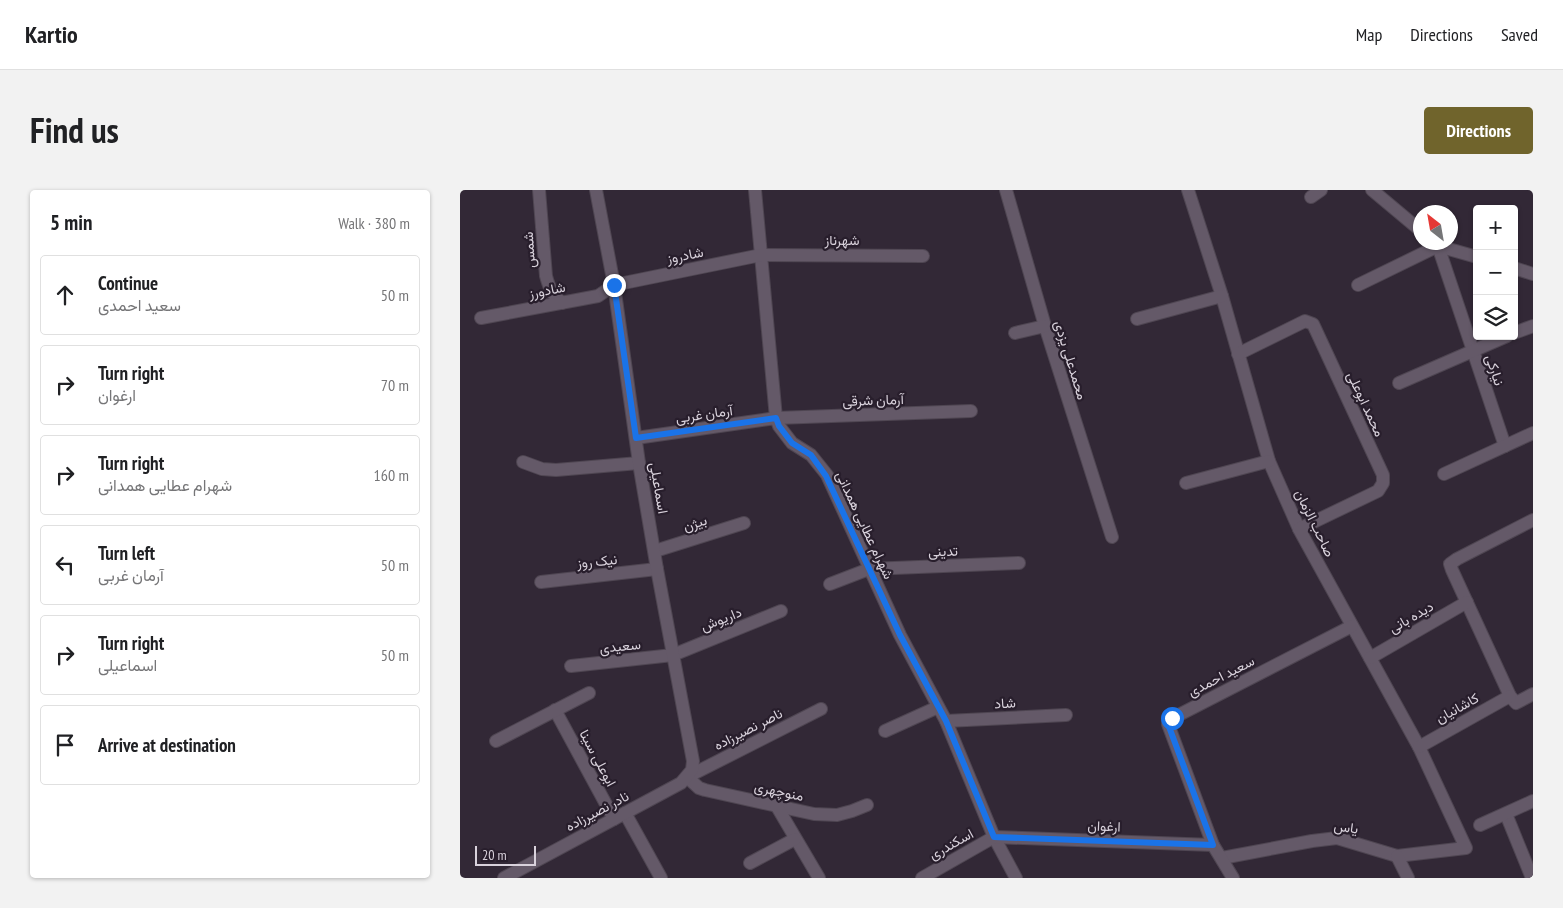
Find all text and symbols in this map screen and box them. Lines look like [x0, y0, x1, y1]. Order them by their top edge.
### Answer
text: Kartio [25, 19, 78, 50]
text: Map [1356, 23, 1382, 46]
text: Directions [1410, 23, 1473, 46]
text: Saved [1501, 23, 1538, 46]
text: Find us [30, 107, 119, 153]
button: Directions [1424, 107, 1533, 154]
north arrow [1413, 205, 1458, 250]
map controls [1473, 205, 1518, 340]
button: + [1473, 205, 1518, 250]
text: 5 min [50, 209, 92, 236]
text: Walk · 380 m [338, 213, 410, 233]
street label: شمس [519, 231, 539, 269]
street label: شهرناز [824, 231, 859, 249]
street label: شادروز [664, 243, 705, 268]
button: − [1473, 250, 1518, 295]
text: Continue [98, 271, 158, 295]
route end [603, 274, 626, 297]
street label: شادورز [526, 278, 567, 303]
icon: ahead [51, 281, 79, 309]
text: 50 m [381, 285, 409, 305]
text: سعید احمدی [98, 295, 181, 315]
button: layers [1473, 295, 1518, 340]
street label: محمدعلی یزدی [1050, 318, 1092, 402]
street label: نیارکی [1482, 352, 1508, 388]
text: Turn right [98, 361, 164, 385]
street label: محمد ابوعلی [1343, 369, 1389, 439]
icon: right [51, 371, 79, 399]
text: 70 m [381, 375, 409, 395]
text: ارغوان [98, 385, 136, 405]
street label: آرمان شرقی [842, 390, 906, 410]
street label: آرمان غربی [674, 401, 735, 427]
text: Turn right [98, 451, 164, 475]
icon: right [51, 461, 79, 489]
street label: اسماعیلی [646, 461, 672, 515]
text: 160 m [374, 465, 409, 485]
street label: شهرام عطایی همدانی [832, 468, 898, 582]
text: شهرام عطایی همدانی [98, 475, 232, 495]
street label: صاحب الزمان [1291, 486, 1339, 560]
street label: بیژن [681, 511, 709, 535]
text: Turn left [98, 541, 155, 565]
street label: تدینی [928, 541, 958, 561]
street label: نیک روز [575, 550, 618, 572]
icon: left [51, 551, 79, 579]
text: 50 m [381, 555, 409, 575]
text: آرمان غربی [98, 565, 164, 585]
street label: دیده بانی [1385, 597, 1437, 637]
street label: داریوش [698, 603, 744, 635]
text: Turn right [98, 631, 164, 655]
street label: سعیدی [598, 635, 642, 657]
icon: right [51, 641, 79, 669]
text: 50 m [381, 645, 409, 665]
street label: سعید احمدی [1185, 652, 1257, 700]
text: اسماعیلی [98, 655, 157, 675]
street label: کاشانیان [1432, 689, 1482, 727]
street label: شاد [994, 693, 1016, 713]
street label: ناصر نصیرزاده [711, 704, 785, 754]
route start [1161, 707, 1184, 730]
street label: ابوعلی سینا [576, 726, 620, 790]
icon: arrive [51, 731, 79, 759]
text: Arrive at destination [98, 733, 236, 757]
street label: منوچهری [752, 777, 805, 806]
street label: نادر نصیرزاده [562, 787, 632, 835]
street label: ارغوان [1087, 816, 1121, 836]
street label: یاس [1333, 816, 1359, 838]
street label: اسکندری [926, 824, 976, 864]
scale bar [475, 843, 536, 866]
text: 20 m [482, 846, 507, 864]

